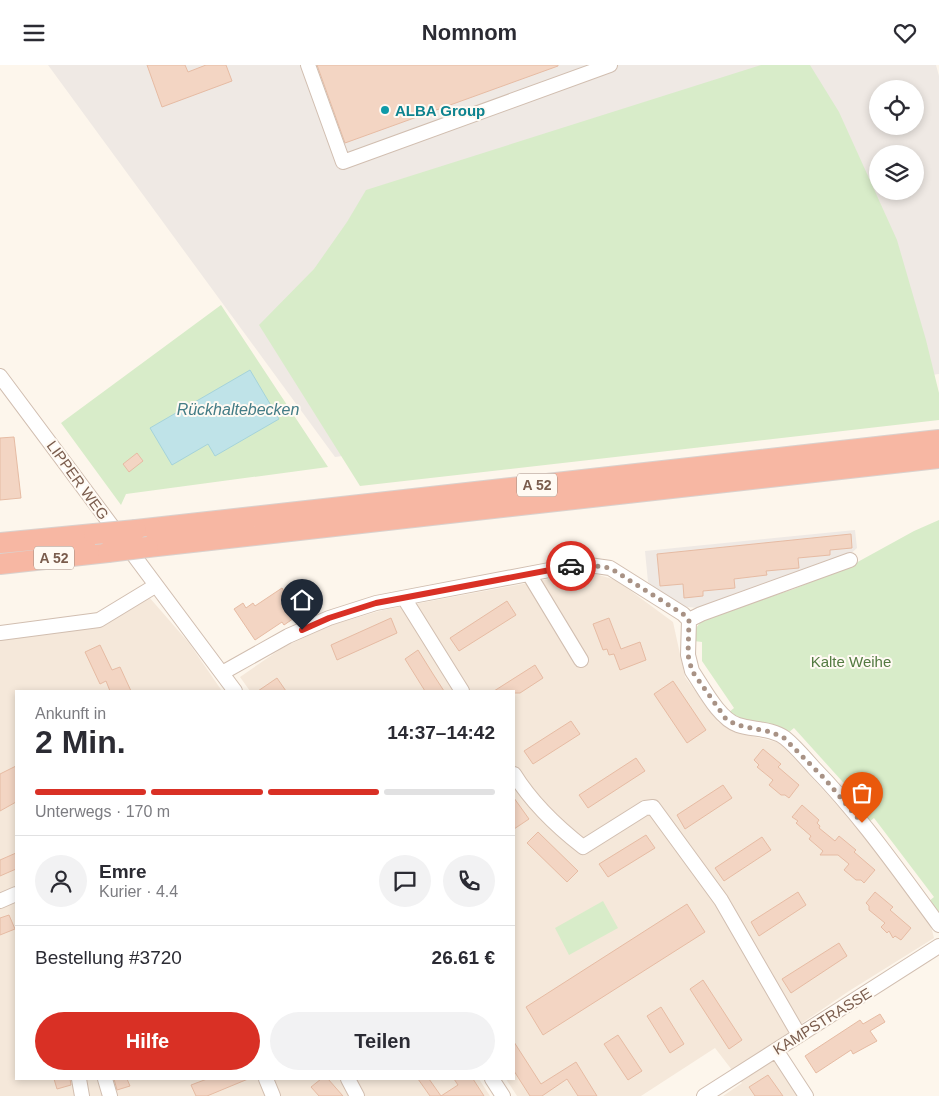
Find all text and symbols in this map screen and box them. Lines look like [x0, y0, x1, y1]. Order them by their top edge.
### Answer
icon: menu [20, 19, 48, 47]
icon: heart [891, 19, 919, 47]
text: Nomnom [422, 20, 517, 45]
map controls [869, 80, 924, 200]
button: locate [869, 80, 924, 135]
place label: ALBA Group [395, 102, 485, 119]
marker: ALBA Group [379, 104, 391, 116]
button: layers [869, 145, 924, 200]
water label: Rückhaltebecken [177, 401, 299, 418]
street label: LIPPER WEG [44, 437, 112, 523]
road number: A 52 [517, 473, 557, 497]
courier [546, 541, 596, 591]
road number: A 52 [34, 547, 74, 569]
icon: car [557, 552, 585, 580]
pin [281, 579, 323, 630]
icon: home [288, 586, 316, 614]
park label: Kalte Weihe [811, 653, 891, 670]
text: Ankunft in [35, 705, 106, 722]
text: 14:37–14:42 [387, 722, 495, 743]
text: 2 Min. [35, 724, 126, 760]
pin [841, 772, 883, 823]
icon: bag [848, 779, 876, 807]
text: Unterwegs · 170 m [35, 803, 170, 820]
button: person [35, 855, 87, 907]
button: chat [379, 855, 431, 907]
button: phone [443, 855, 495, 907]
text: Emre [99, 861, 147, 882]
text: Kurier · 4.4 [99, 883, 178, 900]
text: Bestellung #3720 [35, 947, 182, 968]
text: 26.61 € [432, 947, 495, 968]
street label: KAMPSTRASSE [770, 984, 874, 1058]
button: Hilfe [35, 1012, 260, 1070]
button: Teilen [270, 1012, 495, 1070]

